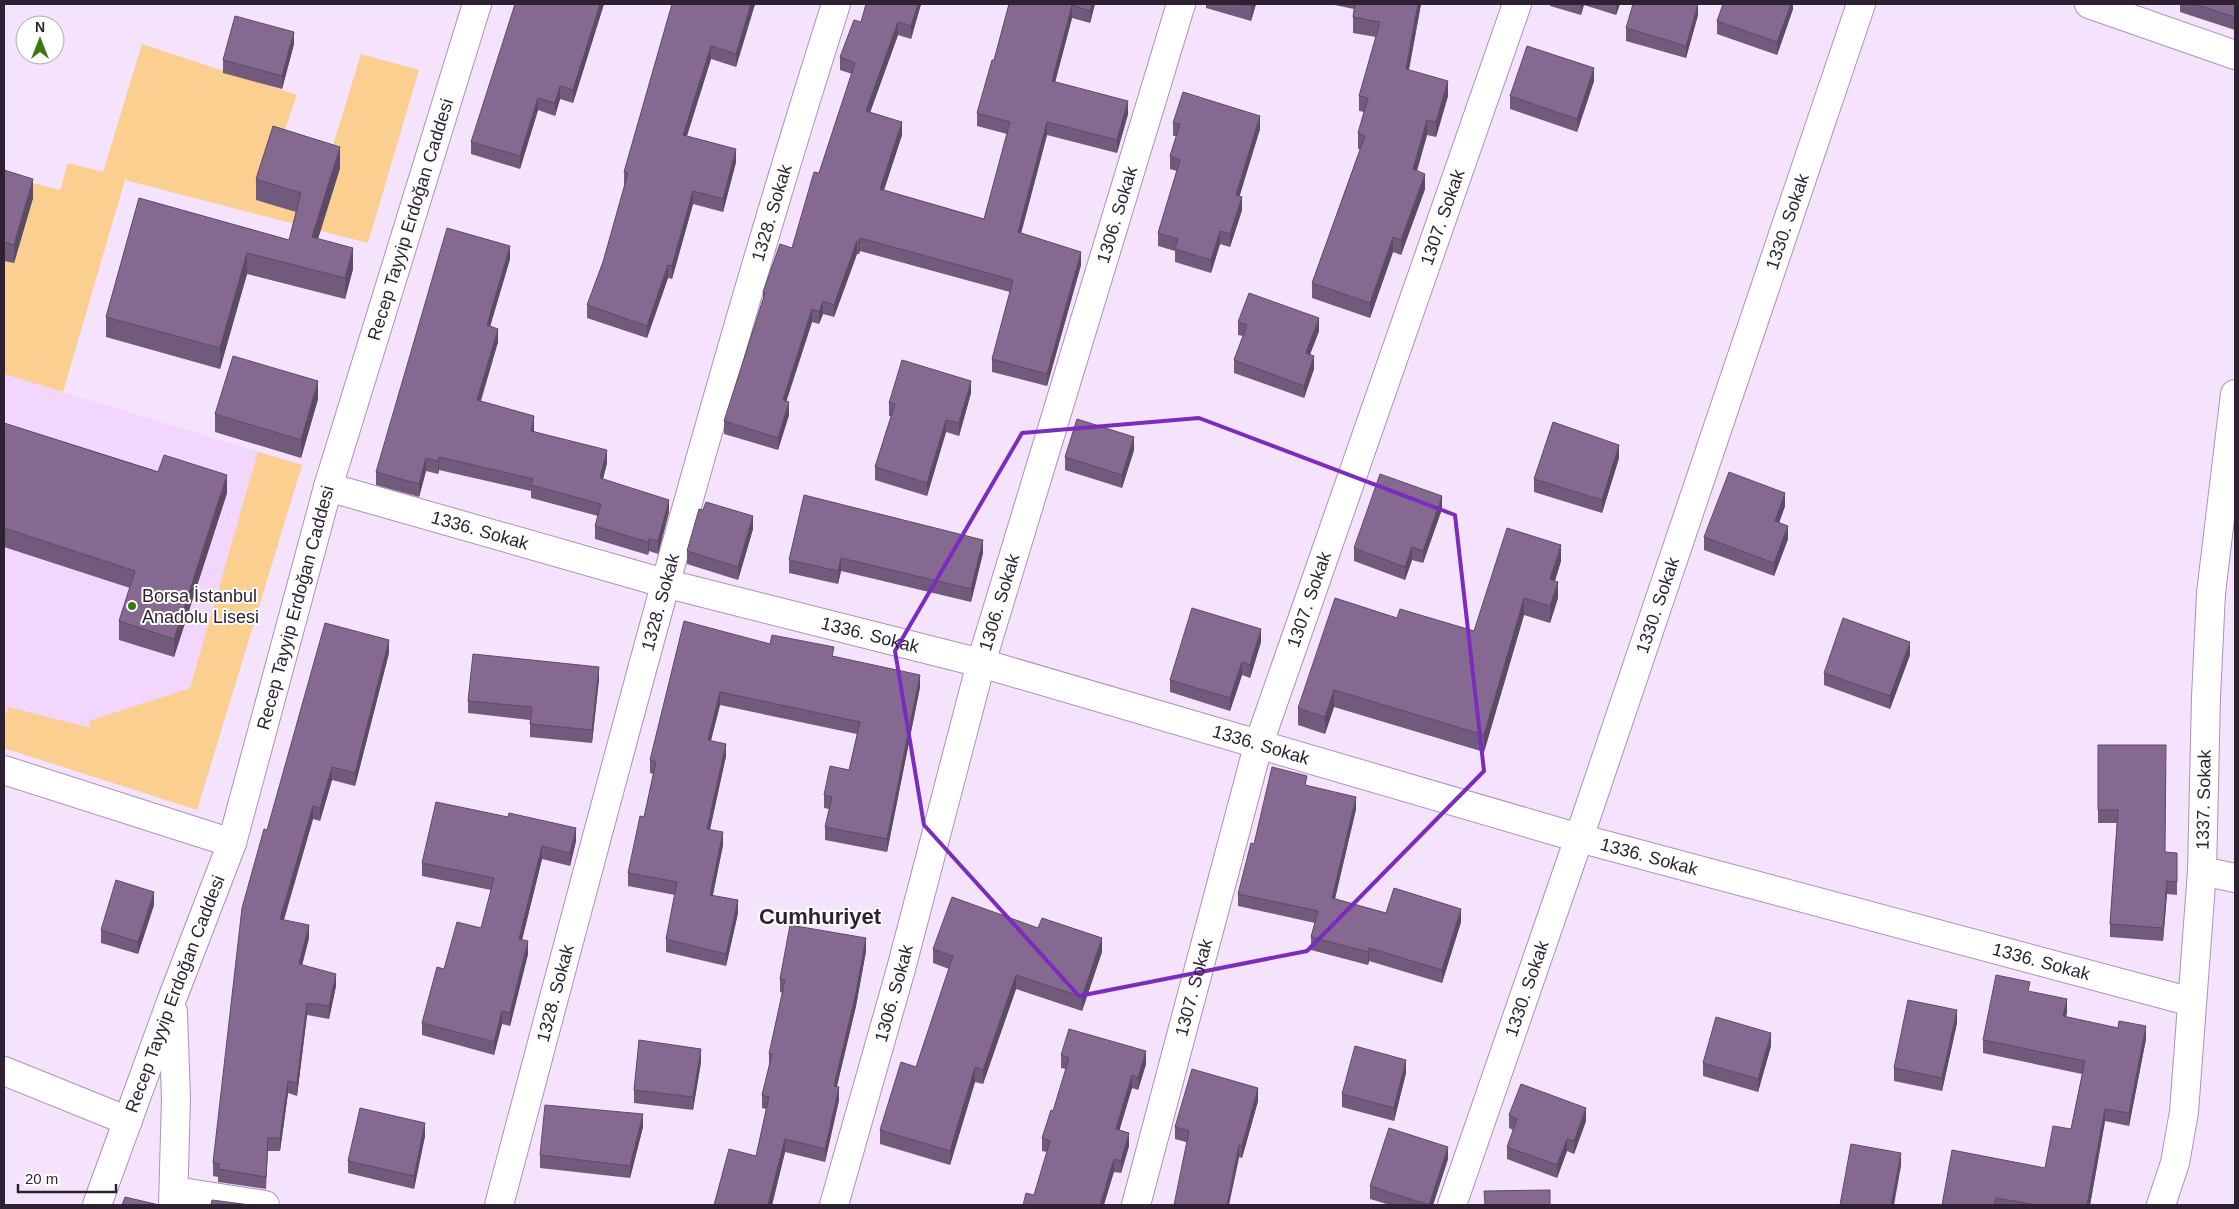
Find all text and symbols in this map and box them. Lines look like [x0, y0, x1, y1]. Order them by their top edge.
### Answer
north arrow [15, 15, 65, 65]
text: N [35, 19, 45, 35]
street label: Recep Tayyip Erdoğan Caddesi [364, 96, 457, 343]
street label: 1328. Sokak [748, 161, 796, 264]
street label: 1306. Sokak [1093, 163, 1141, 266]
street label: 1307. Sokak [1417, 166, 1469, 268]
street label: 1330. Sokak [1762, 170, 1813, 272]
street label: Recep Tayyip Erdoğan Caddesi [253, 484, 338, 732]
street label: 1336. Sokak [429, 507, 532, 554]
street label: 1307. Sokak [1283, 548, 1335, 650]
street label: 1328. Sokak [638, 550, 684, 653]
street label: 1306. Sokak [975, 551, 1024, 653]
street label: 1330. Sokak [1632, 554, 1684, 656]
place label: Borsa İstanbul Anadolu Lisesi [142, 586, 259, 627]
marker: Borsa İstanbul Anadolu Lisesi [126, 600, 138, 612]
street label: 1336. Sokak [819, 613, 922, 657]
street label: 1336. Sokak [1210, 721, 1313, 769]
street label: 1337. Sokak [2192, 748, 2215, 850]
street label: 1336. Sokak [1598, 834, 1701, 880]
street label: Recep Tayyip Erdoğan Caddesi [121, 872, 229, 1115]
district label: Cumhuriyet [759, 904, 882, 929]
street label: 1307. Sokak [1171, 936, 1217, 1039]
street label: 1330. Sokak [1501, 937, 1553, 1039]
street label: 1336. Sokak [1990, 939, 2093, 985]
street label: 1328. Sokak [533, 941, 578, 1044]
street label: 1306. Sokak [871, 942, 917, 1044]
scale bar [18, 1162, 115, 1194]
text: 20 m [25, 1170, 58, 1187]

